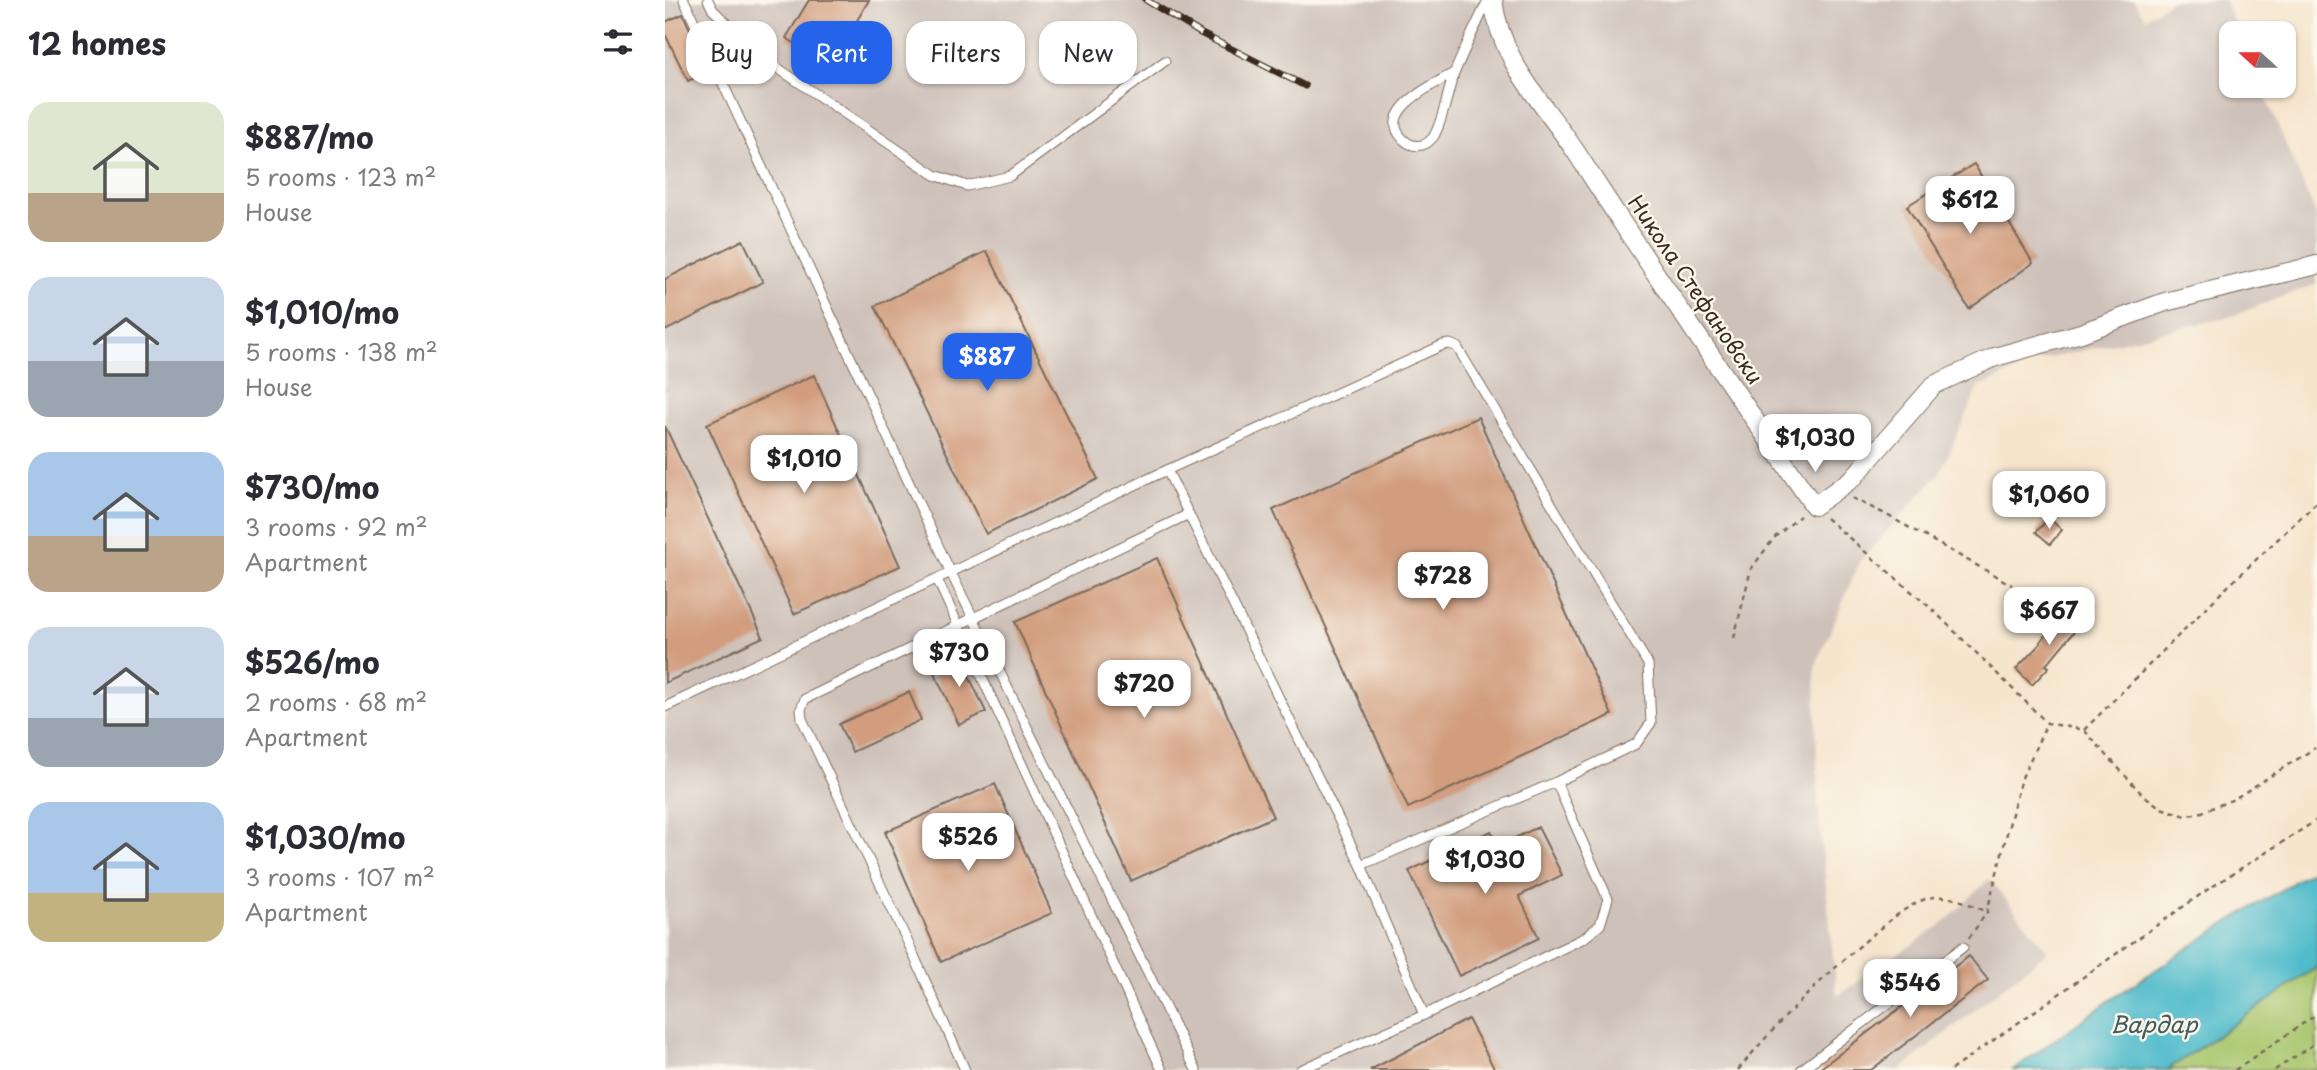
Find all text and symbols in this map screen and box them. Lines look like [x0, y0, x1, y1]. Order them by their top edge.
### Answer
text: 12 homes [28, 20, 166, 65]
chip: Buy [686, 21, 777, 84]
chip: Rent [791, 21, 892, 84]
chip: Filters [906, 21, 1025, 84]
chip: New [1039, 21, 1137, 84]
north arrow [2219, 21, 2296, 98]
map controls [2219, 21, 2296, 98]
icon: filters [599, 23, 637, 61]
text: $887/mo [245, 114, 374, 159]
icon: home [84, 130, 168, 214]
text: 5 rooms · 123 m² [245, 159, 436, 194]
pin: $612 [1929, 176, 2011, 236]
text: $612 [1941, 181, 1999, 216]
street label: Никола Стефановски [1621, 188, 1772, 390]
text: House [245, 194, 312, 229]
text: $1,010/mo [245, 289, 399, 334]
icon: home [84, 305, 168, 389]
text: 5 rooms · 138 m² [245, 334, 438, 369]
pin: $887 [946, 334, 1028, 393]
text: $887 [959, 338, 1015, 373]
text: House [245, 369, 312, 404]
pin: $1,030 [1758, 414, 1872, 474]
text: $1,030 [1775, 419, 1855, 454]
pin: $1,010 [747, 435, 861, 495]
text: $1,010 [766, 440, 842, 475]
text: $730/mo [245, 464, 380, 509]
pin: $1,060 [1992, 472, 2106, 531]
text: $1,060 [2008, 476, 2090, 511]
icon: home [84, 480, 168, 564]
text: 3 rooms · 92 m² [245, 509, 428, 544]
text: Apartment [245, 544, 368, 579]
pin: $728 [1402, 552, 1484, 612]
text: $728 [1414, 557, 1472, 592]
pin: $667 [2008, 588, 2090, 647]
text: $667 [2020, 592, 2078, 627]
pin: $730 [918, 630, 1000, 689]
text: $730 [929, 634, 989, 669]
text: $526/mo [245, 639, 380, 684]
icon: home [84, 655, 168, 739]
pin: $720 [1103, 660, 1185, 720]
text: $720 [1114, 665, 1174, 700]
text: 2 rooms · 68 m² [245, 684, 427, 719]
text: Apartment [245, 719, 368, 754]
text: $1,030/mo [245, 814, 406, 859]
pin: $526 [927, 814, 1009, 873]
text: $526 [938, 818, 998, 853]
icon: home [84, 830, 168, 914]
pin: $1,030 [1428, 836, 1542, 896]
text: $1,030 [1445, 841, 1525, 876]
text: 3 rooms · 107 m² [245, 859, 435, 894]
text: Apartment [245, 894, 368, 929]
pin: $546 [1869, 960, 1951, 1019]
text: $546 [1879, 964, 1941, 999]
water label: Вардар [2111, 1006, 2199, 1041]

